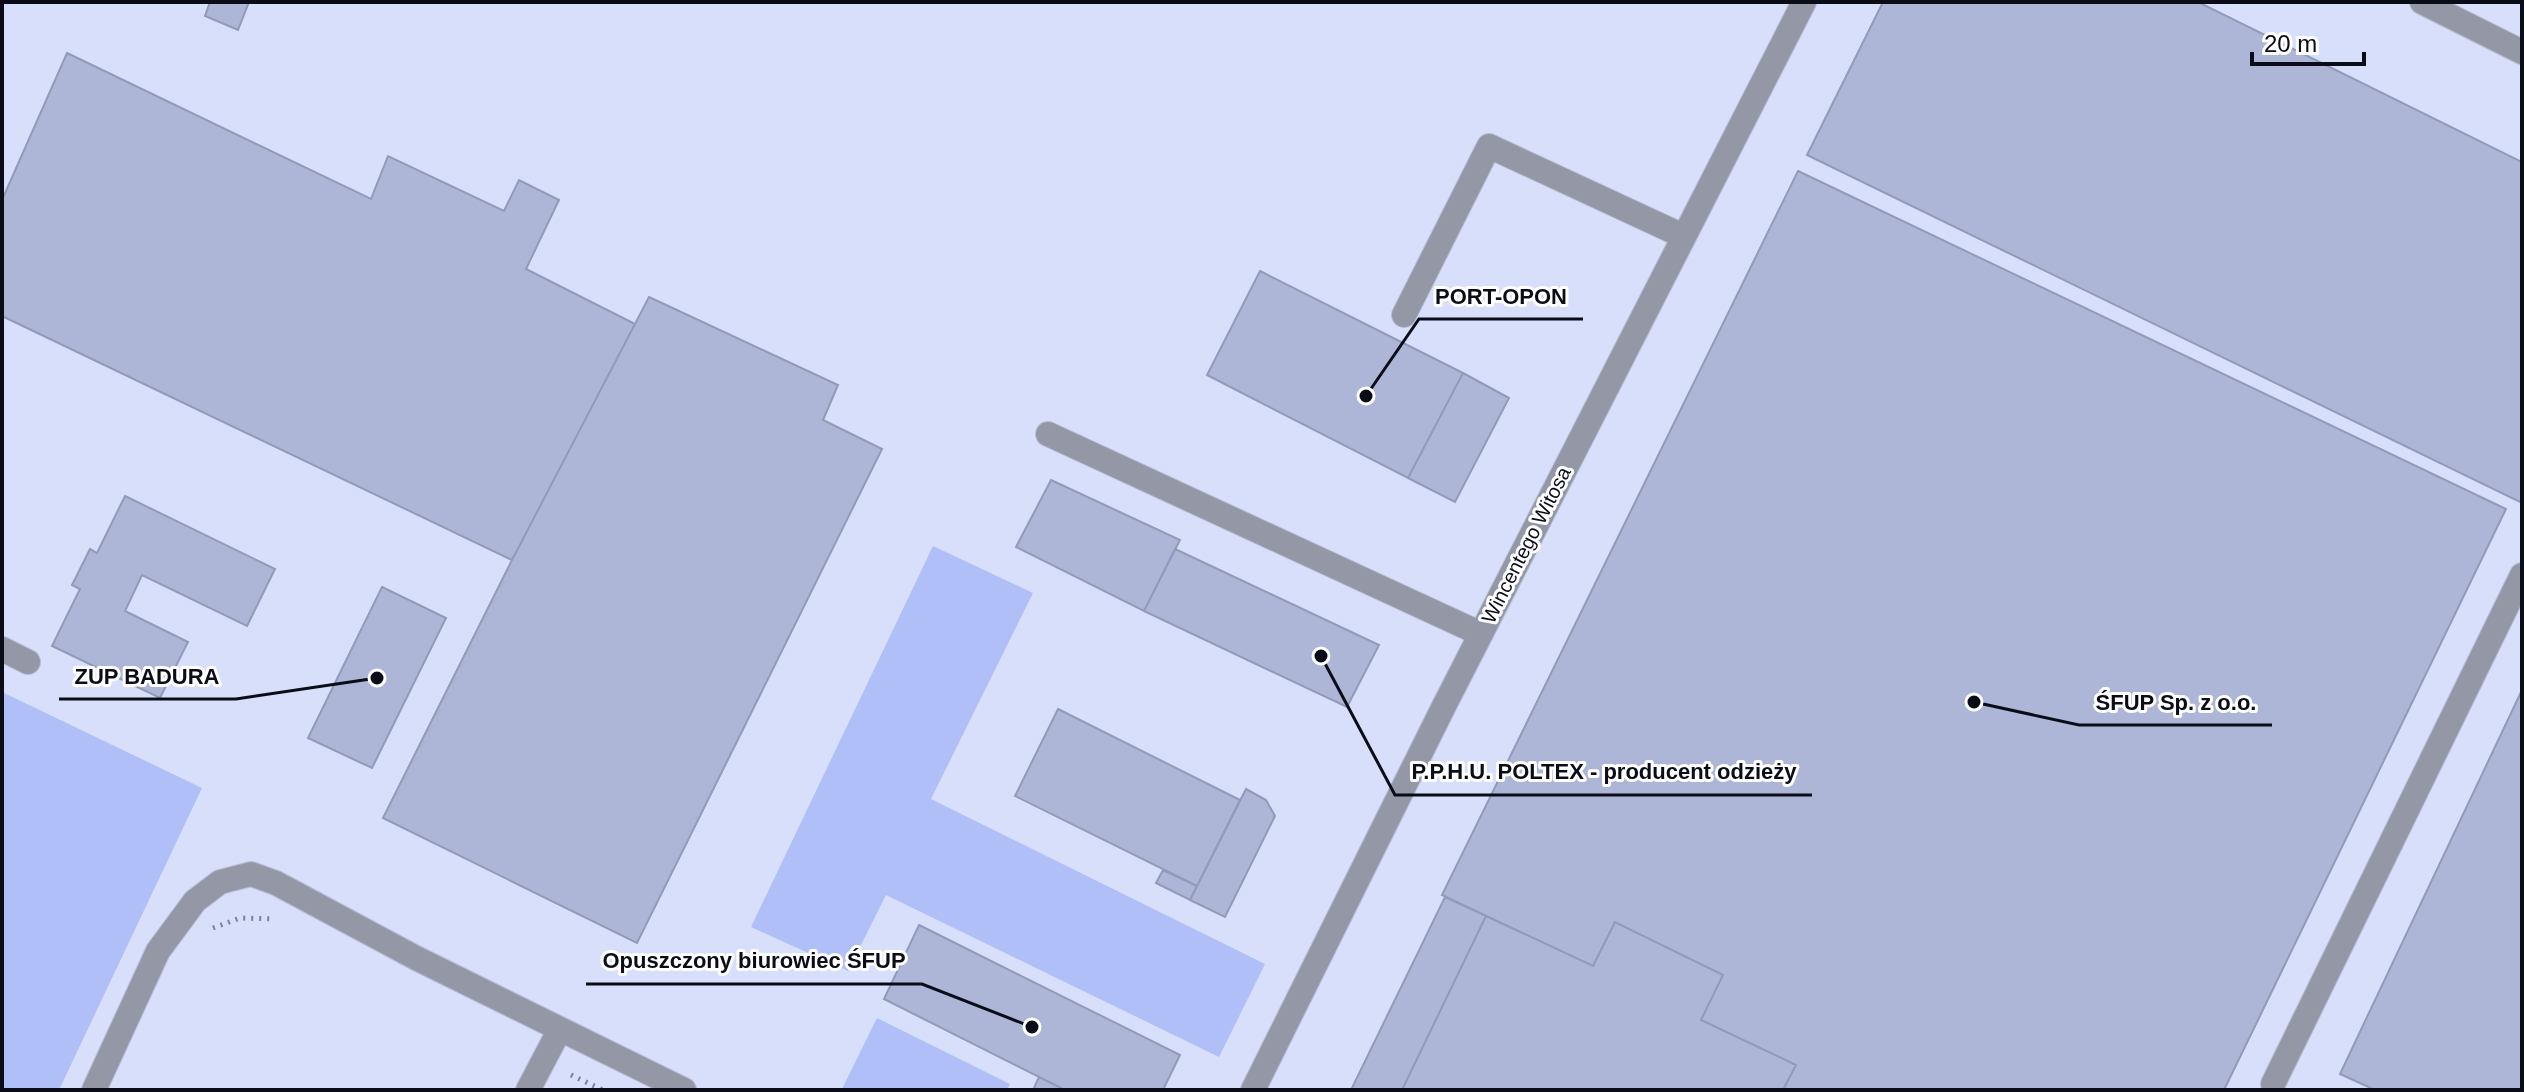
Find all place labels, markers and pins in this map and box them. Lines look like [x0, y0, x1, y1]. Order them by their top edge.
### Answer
callout: PORT-OPON [1419, 273, 1583, 319]
callout: ZUP BADURA [59, 653, 236, 699]
callout: ŚFUP Sp. z o.o. [2079, 679, 2272, 725]
callout: P.P.H.U. POLTEX - producent odzieży [1395, 749, 1812, 795]
callout: Opuszczony biurowiec ŚFUP [586, 938, 922, 984]

